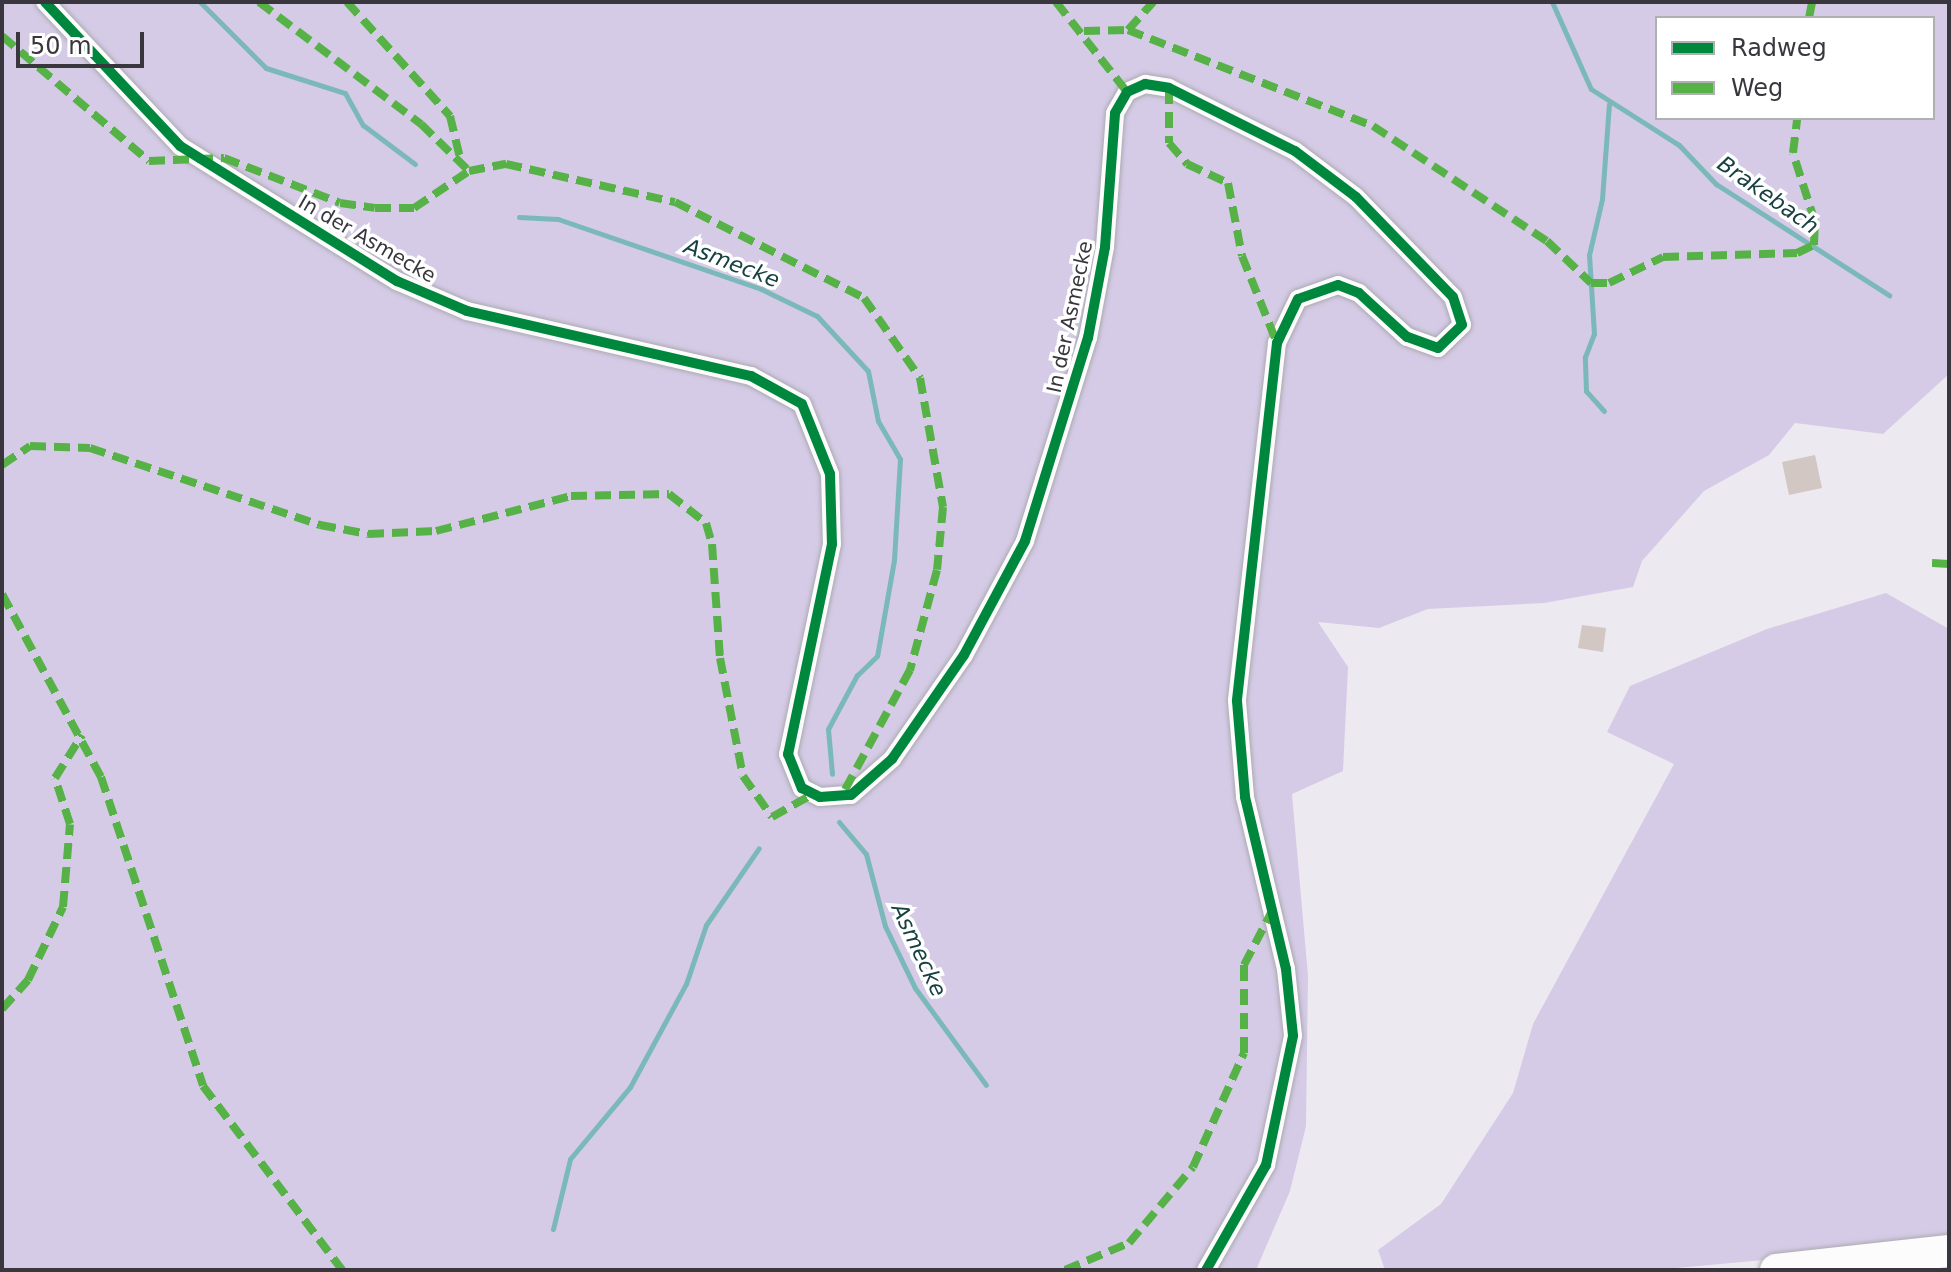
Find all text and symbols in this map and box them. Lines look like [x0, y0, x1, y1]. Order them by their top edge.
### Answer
scale bar [20, 16, 148, 66]
legend [1655, 16, 1935, 120]
text: 50 m [30, 32, 92, 60]
text: Radweg [1731, 34, 1827, 62]
text: Weg [1731, 74, 1783, 102]
water label: Brakebach [1712, 151, 1824, 239]
street label: In der Asmecke [294, 190, 440, 288]
water label: Asmecke [681, 233, 783, 293]
street label: In der Asmecke [1042, 239, 1098, 395]
water label: Asmecke [886, 899, 952, 1001]

